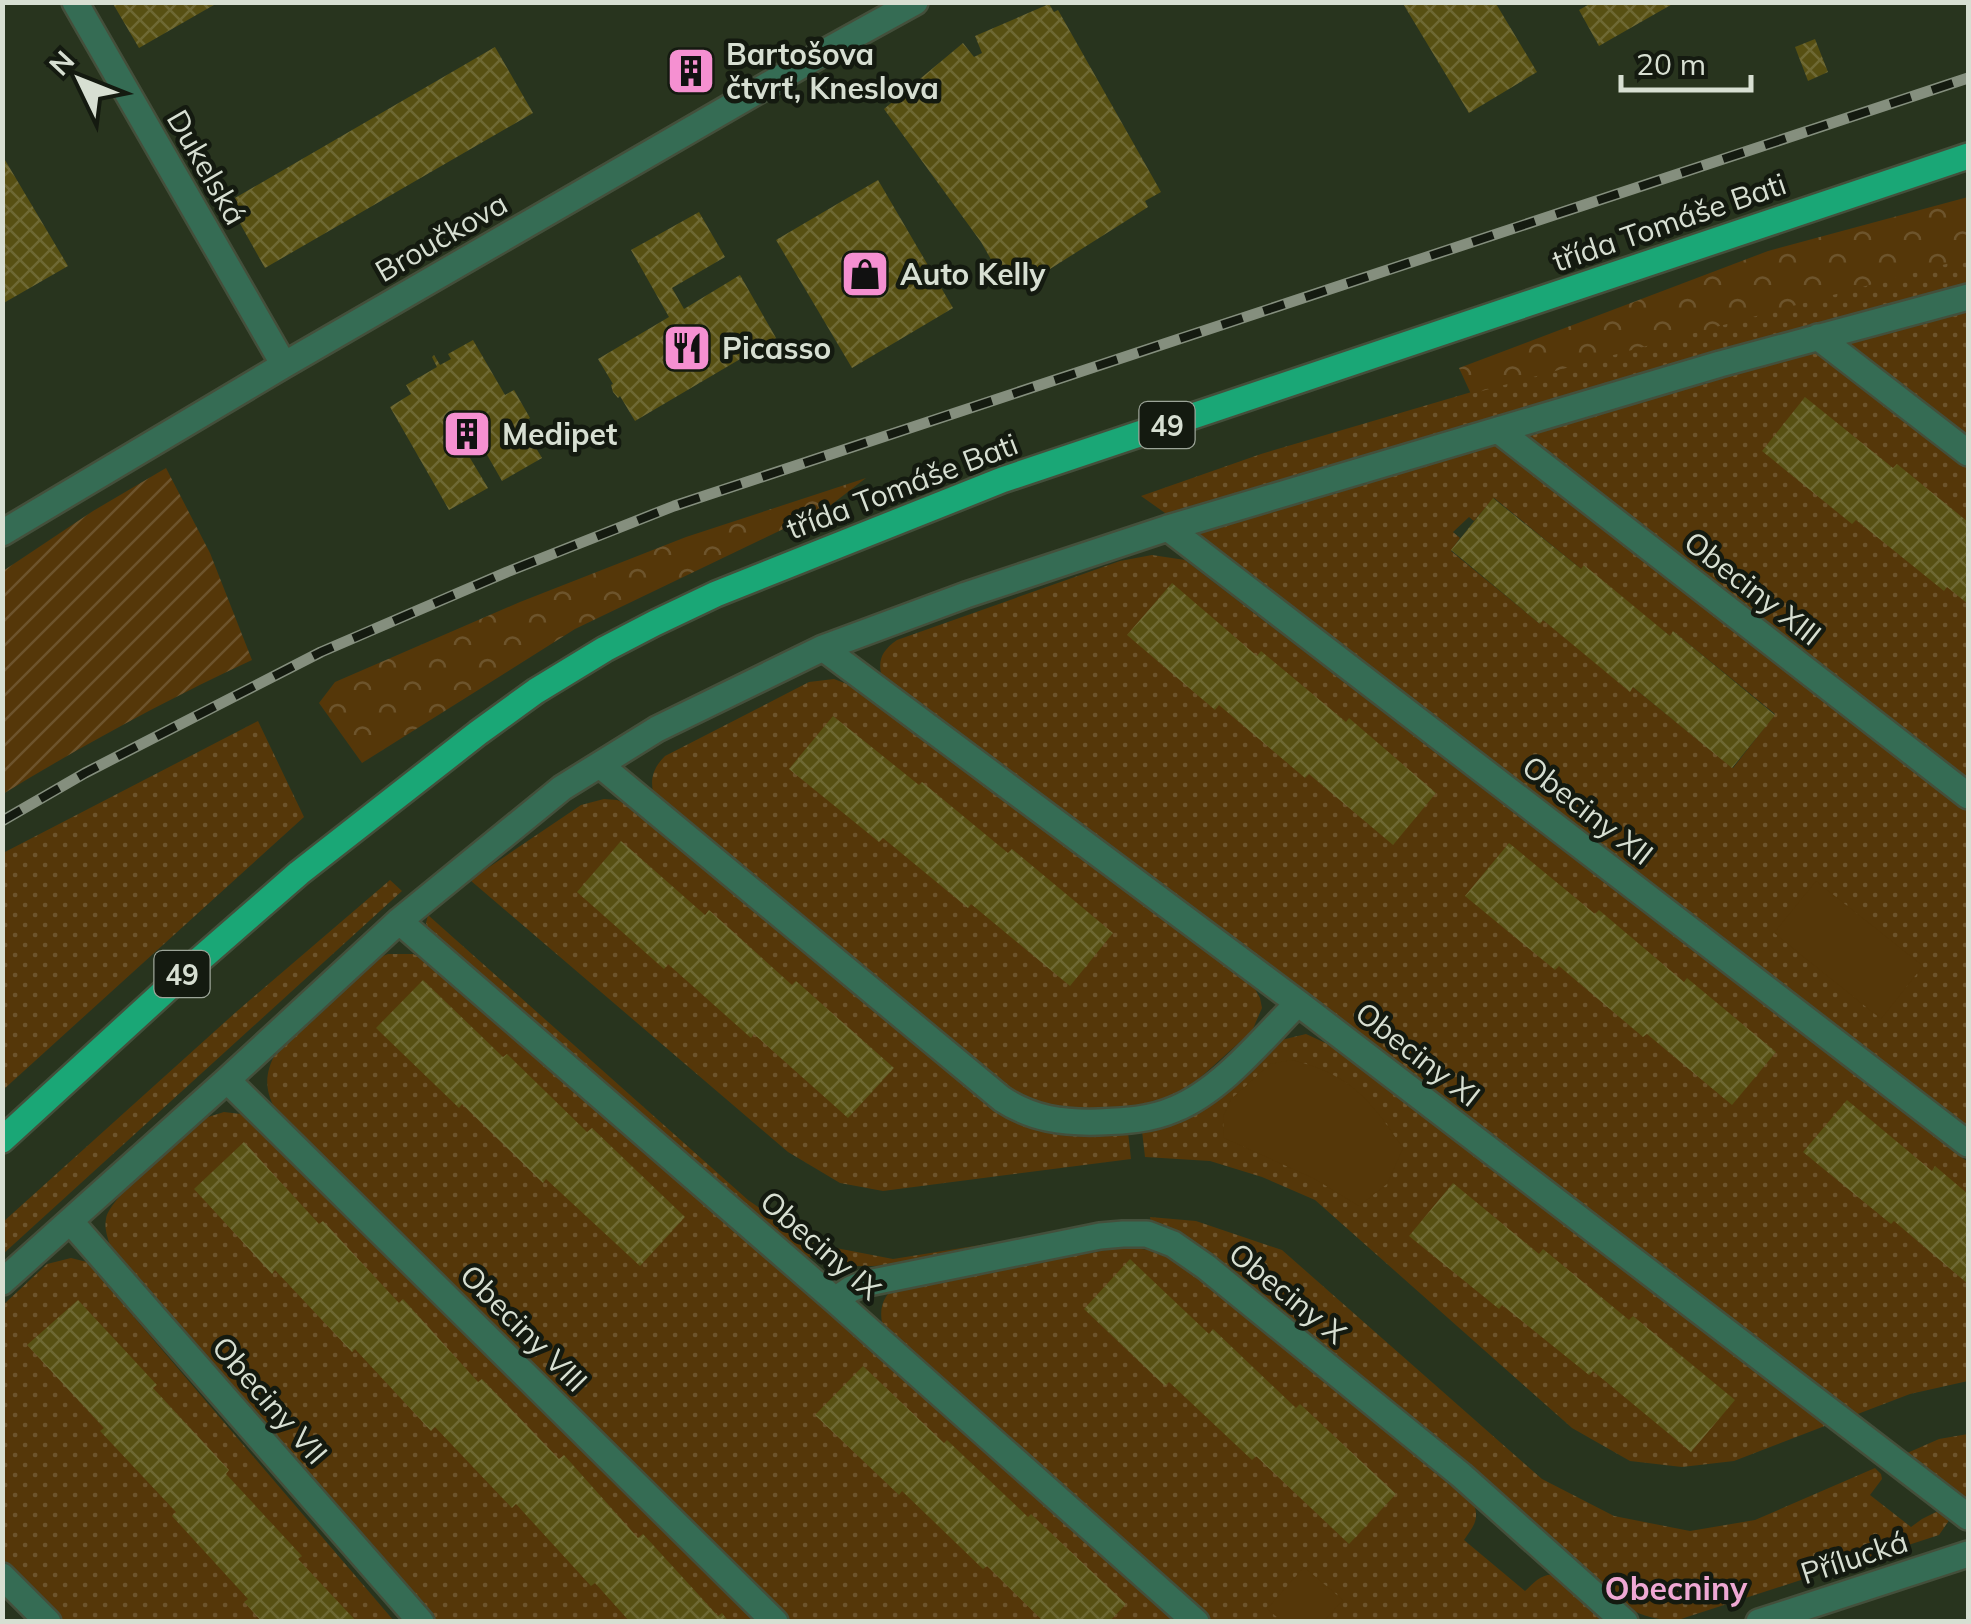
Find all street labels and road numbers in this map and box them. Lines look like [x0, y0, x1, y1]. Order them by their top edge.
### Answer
street label: Dukelská [159, 103, 255, 231]
street label: třída Tomáše Bati [1547, 164, 1791, 280]
street label: Broučkova [368, 184, 514, 290]
road number: 49 [1140, 402, 1194, 448]
street label: třída Tomáše Bati [781, 424, 1023, 548]
street label: Obeciny XIII [1677, 523, 1829, 653]
street label: Obeciny XII [1515, 747, 1661, 873]
road number: 49 [154, 951, 210, 997]
street label: Obeciny XI [1348, 993, 1488, 1115]
street label: Obeciny IX [753, 1182, 890, 1308]
street label: Obeciny X [1222, 1234, 1355, 1352]
street label: Obeciny VIII [452, 1256, 596, 1400]
street label: Obeciny VII [204, 1328, 336, 1472]
street label: Přílucká [1796, 1522, 1912, 1592]

